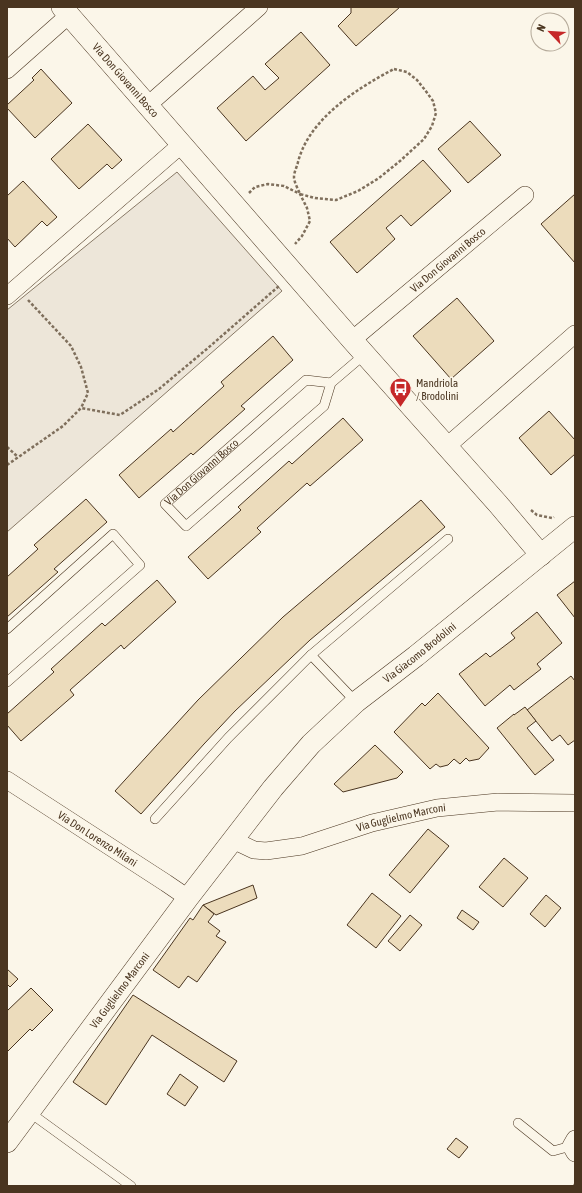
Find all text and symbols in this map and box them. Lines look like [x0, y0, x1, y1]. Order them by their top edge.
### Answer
north arrow [530, 12, 570, 52]
text: N [534, 22, 548, 33]
street label: Via Don Giovanni Bosco [90, 41, 161, 120]
street label: Via Don Giovanni Bosco [408, 225, 488, 295]
bus stop icon: Mandriola / Brodolini [388, 376, 414, 409]
place label: Mandriola / Brodolini [416, 377, 459, 402]
street label: Via Don Giovanni Bosco [162, 436, 241, 507]
street label: Via Giacomo Brodolini [381, 620, 458, 685]
street label: Via Guglielmo Marconi [355, 801, 446, 834]
street label: Via Don Lorenzo Milani [56, 809, 140, 869]
street label: Via Guglielmo Marconi [88, 950, 152, 1030]

